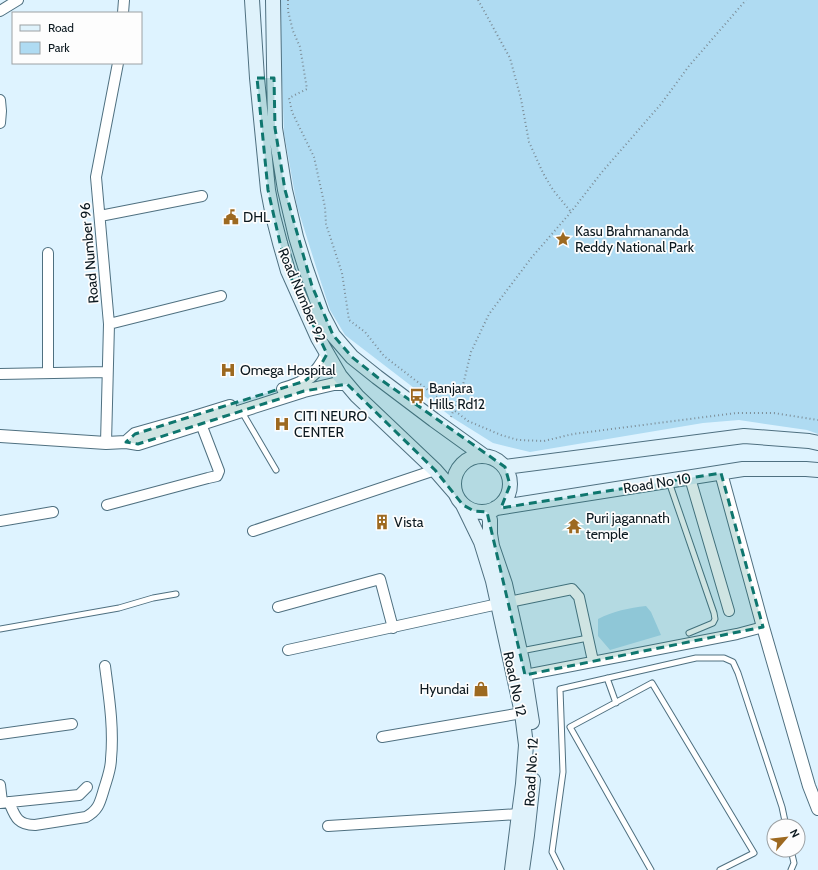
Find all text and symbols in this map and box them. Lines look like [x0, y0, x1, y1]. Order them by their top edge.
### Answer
legend [12, 12, 142, 64]
text: Road [48, 20, 74, 35]
text: Park [48, 40, 70, 55]
street label: Road Number 96 [76, 202, 102, 304]
public building icon: DHL [222, 208, 240, 226]
place label: DHL [243, 208, 270, 226]
place label: Kasu Brahmananda Reddy National Park [575, 222, 695, 256]
place icon: Kasu Brahmananda Reddy National Park [554, 230, 572, 248]
street label: Road Number 92 [274, 245, 330, 345]
hospital icon: Omega Hospital [219, 361, 237, 379]
place label: Omega Hospital [240, 361, 336, 379]
place label: Banjara Hills Rd12 [429, 379, 485, 413]
bus stop icon: Banjara Hills Rd12 [408, 387, 426, 405]
place label: CITI NEURO CENTER [294, 407, 368, 441]
hospital icon: CITI NEURO CENTER [273, 415, 291, 433]
street label: Road No 10 [622, 469, 692, 497]
place label: Puri jagannath temple [586, 509, 670, 543]
building icon: Vista [373, 513, 391, 531]
place label: Vista [394, 513, 424, 531]
temple icon: Puri jagannath temple [565, 517, 583, 535]
street label: Road No 12 [499, 650, 531, 718]
place label: Hyundai [420, 680, 469, 698]
shop icon: Hyundai [472, 680, 490, 698]
street label: Road No. 12 [520, 737, 542, 807]
north arrow [766, 818, 806, 858]
text: N [787, 827, 803, 840]

